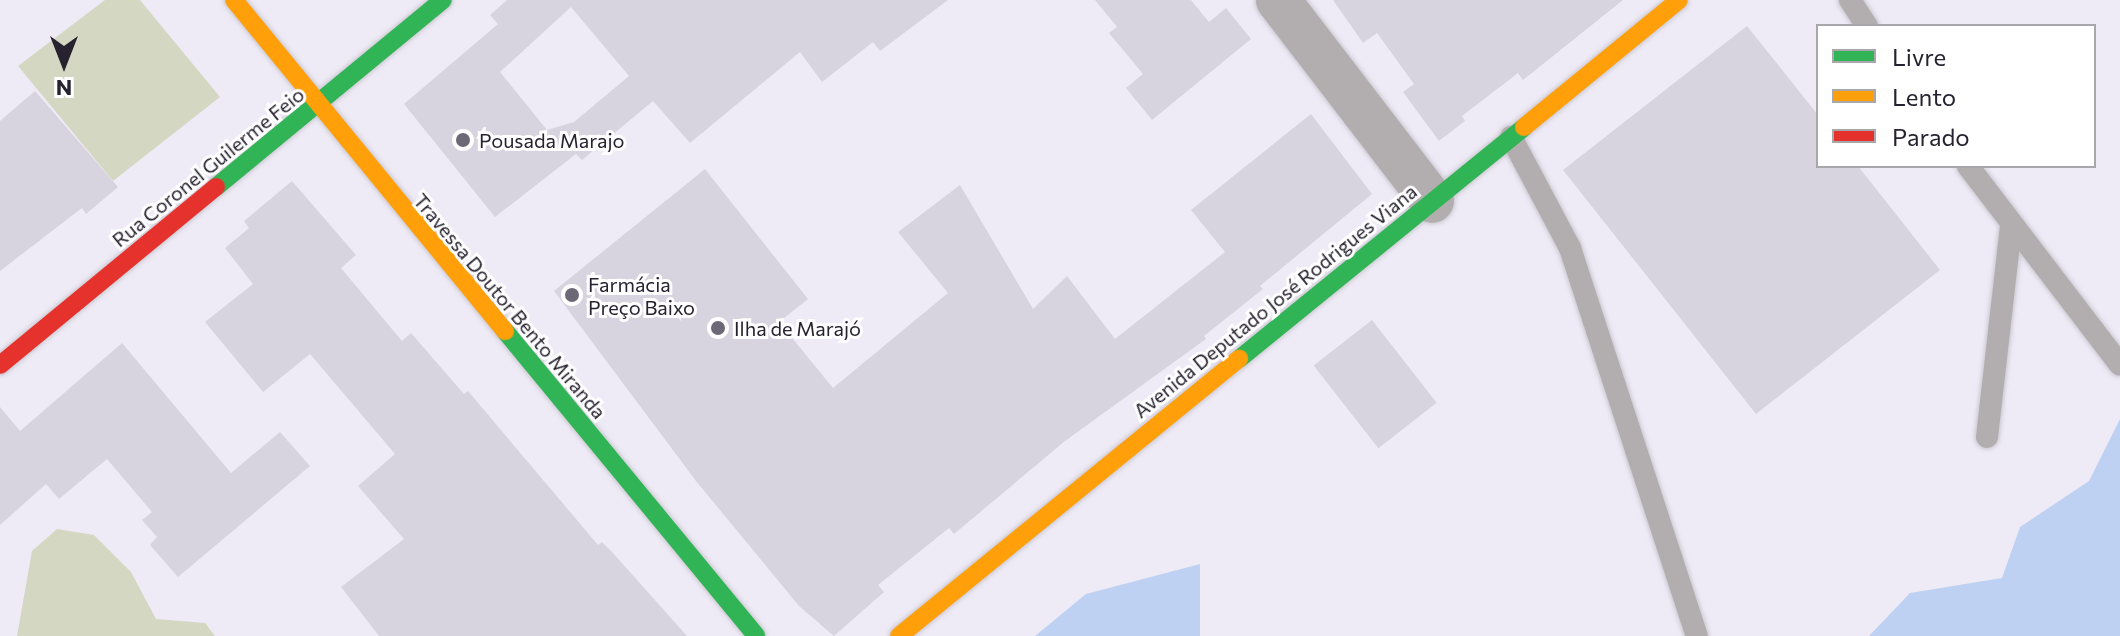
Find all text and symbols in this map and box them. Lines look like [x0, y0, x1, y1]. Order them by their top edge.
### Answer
north arrow [24, 24, 104, 104]
legend [1816, 24, 2096, 168]
text: Livre [1892, 42, 1946, 71]
text: N [56, 75, 72, 102]
street label: Rua Coronel Guilerme Feio [107, 82, 309, 252]
text: Lento [1892, 82, 1956, 111]
text: Parado [1892, 122, 1970, 151]
place label: Pousada Marajo [479, 128, 624, 152]
marker: Pousada Marajo [454, 131, 472, 149]
street label: Avenida Deputado José Rodrigues Viana [1129, 179, 1421, 423]
street label: Travessa Doutor Bento Miranda [409, 189, 611, 423]
place label: Farmácia Preço Baixo [588, 272, 695, 319]
marker: Farmácia Preço Baixo [563, 286, 581, 304]
place label: Ilha de Marajó [734, 316, 861, 340]
marker: Ilha de Marajó [709, 319, 727, 337]

